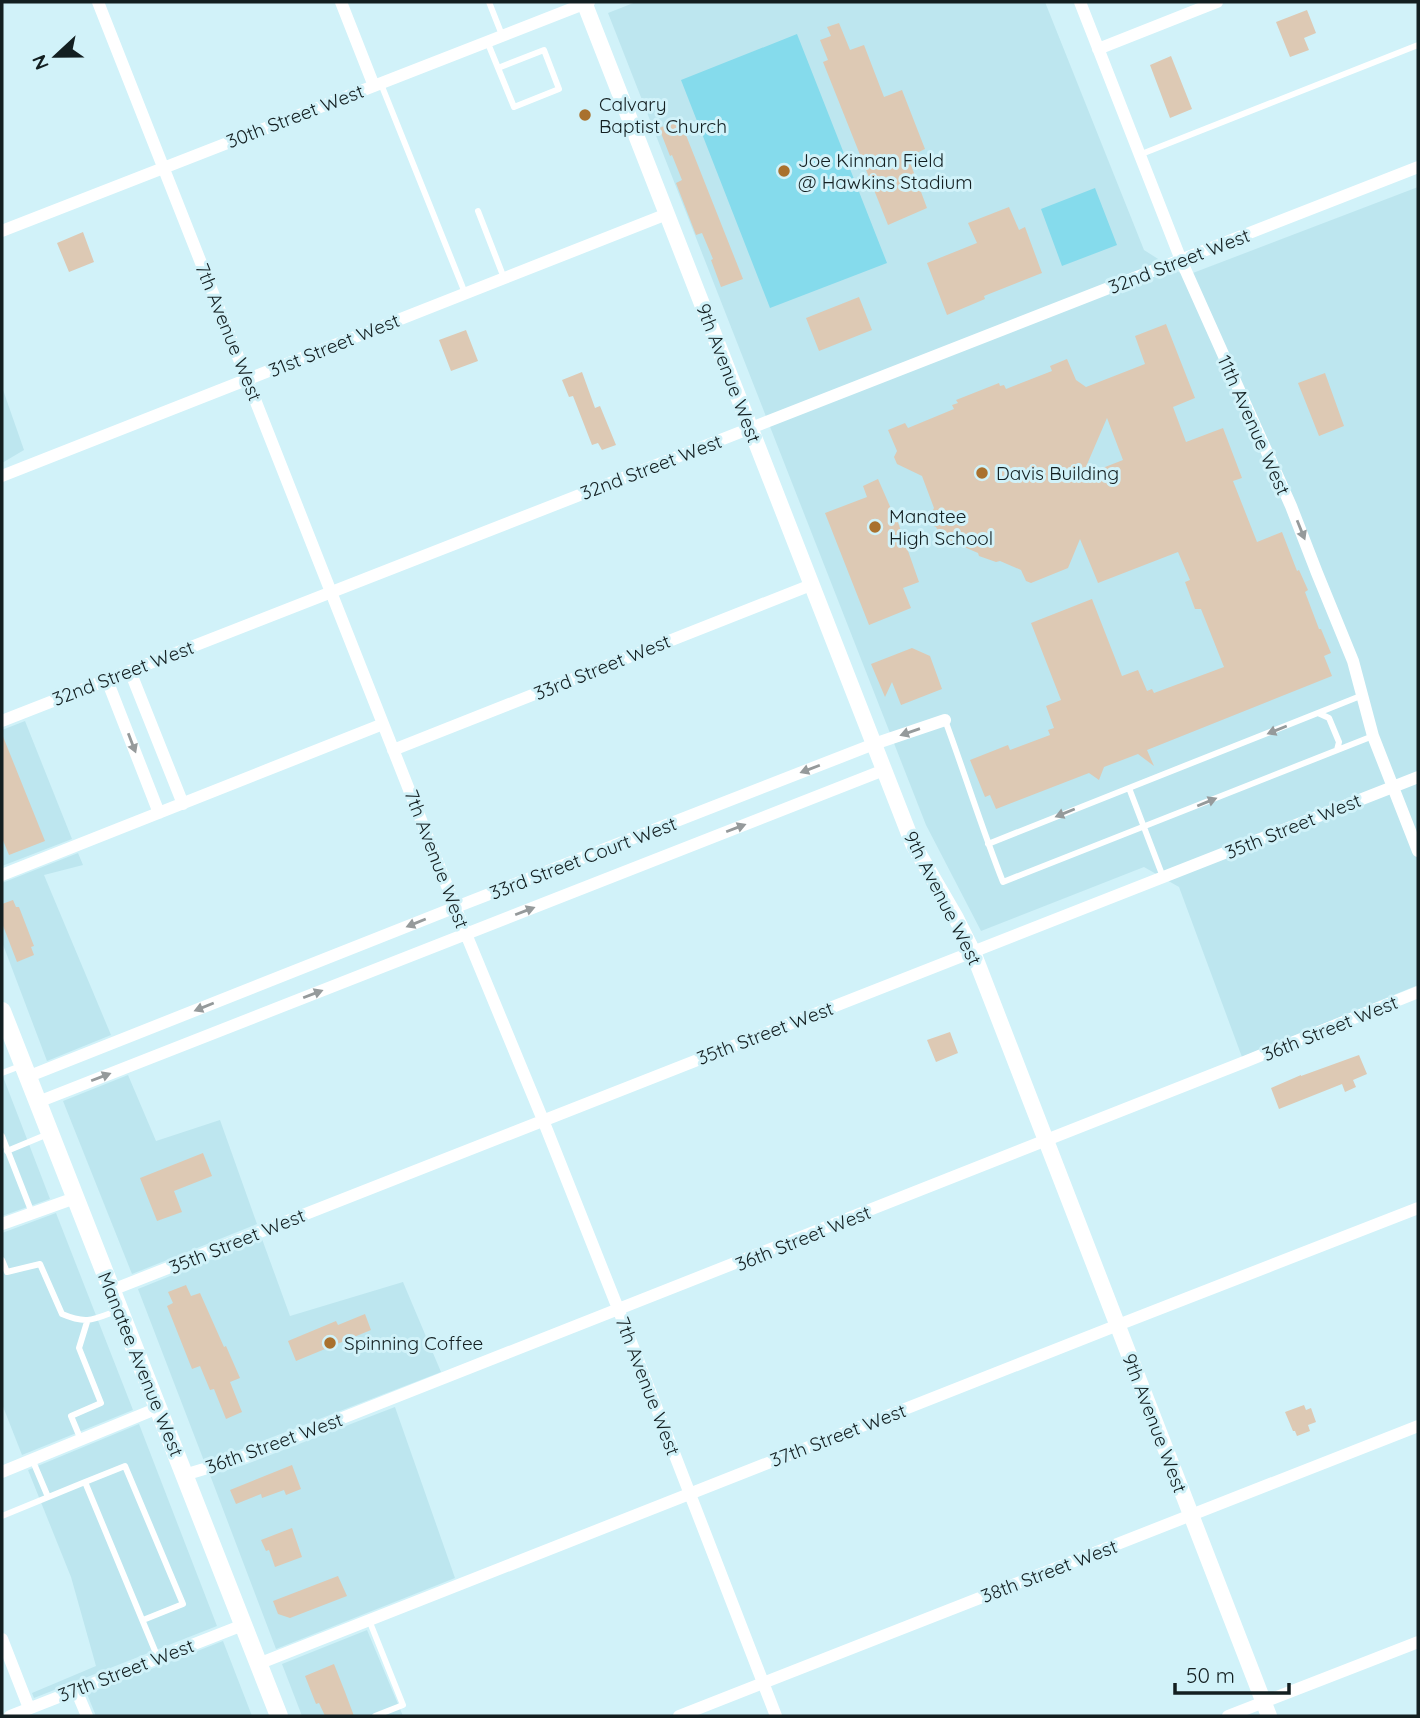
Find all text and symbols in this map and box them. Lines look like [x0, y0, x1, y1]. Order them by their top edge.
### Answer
north arrow [21, 21, 91, 91]
text: N [26, 51, 54, 73]
street label: 30th Street West [223, 79, 367, 153]
place label: Calvary Baptist Church [599, 92, 727, 138]
marker: Calvary Baptist Church [577, 107, 593, 123]
place label: Joe Kinnan Field @ Hawkins Stadium [798, 148, 973, 194]
marker: Joe Kinnan Field @ Hawkins Stadium [776, 163, 792, 179]
street label: 32nd Street West [1105, 223, 1253, 299]
street label: 7th Avenue West [190, 260, 268, 404]
street label: 9th Avenue West [691, 300, 767, 446]
street label: 31st Street West [265, 308, 403, 382]
street label: 11th Avenue West [1212, 351, 1296, 499]
street label: 32nd Street West [577, 429, 725, 505]
place label: Davis Building [996, 461, 1119, 485]
marker: Davis Building [974, 465, 990, 481]
place label: Manatee High School [889, 504, 993, 550]
marker: Manatee High School [867, 519, 883, 535]
one-way arrow [1295, 520, 1306, 541]
street label: 33rd Street West [530, 629, 674, 705]
street label: 32nd Street West [49, 635, 197, 711]
one-way arrow [1266, 724, 1287, 735]
one-way arrow [899, 727, 920, 738]
one-way arrow [126, 733, 137, 754]
one-way arrow [800, 764, 821, 775]
street label: 7th Avenue West [400, 786, 474, 932]
street label: 35th Street West [1222, 788, 1364, 864]
one-way arrow [1196, 796, 1217, 807]
one-way arrow [1055, 808, 1076, 819]
street label: 33rd Street Court West [486, 811, 680, 905]
one-way arrow [726, 822, 747, 833]
street label: 9th Avenue West [899, 827, 987, 969]
one-way arrow [514, 906, 535, 917]
one-way arrow [405, 917, 426, 928]
one-way arrow [302, 989, 323, 1000]
street label: 36th Street West [1259, 990, 1401, 1066]
street label: 35th Street West [693, 996, 837, 1070]
one-way arrow [194, 1001, 215, 1012]
one-way arrow [91, 1072, 112, 1083]
street label: 36th Street West [732, 1200, 874, 1276]
street label: 35th Street West [166, 1203, 308, 1279]
street label: Manatee Avenue West [93, 1268, 189, 1460]
street label: 7th Avenue West [611, 1313, 685, 1459]
place label: Spinning Coffee [344, 1331, 483, 1355]
marker: Spinning Coffee [322, 1335, 338, 1351]
street label: 9th Avenue West [1117, 1350, 1193, 1496]
street label: 37th Street West [767, 1398, 909, 1472]
street label: 36th Street West [202, 1407, 346, 1479]
street label: 38th Street West [978, 1534, 1120, 1608]
street label: 37th Street West [55, 1633, 197, 1707]
scale bar [1175, 1652, 1289, 1696]
text: 50 m [1186, 1662, 1235, 1688]

